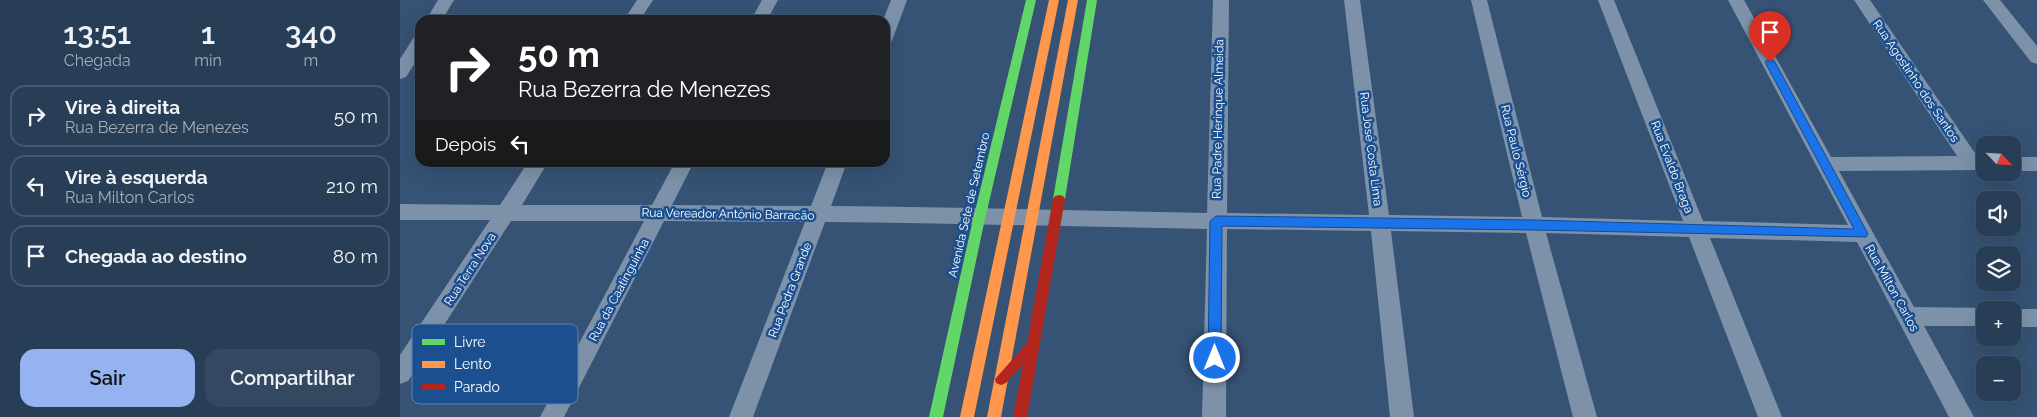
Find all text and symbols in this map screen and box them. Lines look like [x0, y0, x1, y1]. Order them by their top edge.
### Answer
pin [1749, 11, 1791, 62]
text: 13:51 [63, 16, 131, 51]
text: 1 [201, 16, 215, 51]
text: 340 [285, 16, 337, 51]
street label: Rua Agostinho dos Santos [1870, 17, 1962, 145]
icon: arrive [1756, 18, 1784, 46]
text: 50 m [518, 34, 600, 75]
icon: right [435, 35, 500, 100]
street label: Rua Padre Herinque Almeida [1210, 39, 1226, 199]
text: Chegada [64, 51, 131, 70]
text: min [194, 51, 222, 70]
text: m [304, 51, 318, 70]
text: Rua Bezerra de Menezes [518, 76, 771, 102]
street label: Rua José Costa Lima [1357, 91, 1385, 207]
text: Vire à direita [65, 96, 180, 118]
icon: right [22, 102, 50, 130]
street label: Rua Paulo Sérgio [1498, 103, 1534, 199]
text: 50 m [334, 105, 378, 127]
text: Rua Bezerra de Menezes [65, 118, 249, 137]
street label: Rua Evaldo Braga [1648, 119, 1696, 215]
icon: left [506, 130, 534, 158]
street label: Avenida Sete de Setembro [945, 131, 993, 279]
text: Depois [435, 133, 496, 155]
north arrow [1976, 136, 2021, 181]
map controls [1976, 136, 2021, 401]
text: Vire à esquerda [65, 166, 208, 188]
icon: left [22, 172, 50, 200]
text: 210 m [326, 175, 378, 197]
text: Rua Milton Carlos [65, 188, 195, 207]
button: sound [1976, 191, 2021, 236]
street label: Rua Vereador Antônio Barracão [641, 205, 815, 223]
street label: Rua Terra Nova [441, 230, 499, 308]
street label: Rua da Caatinguinha [586, 236, 652, 344]
street label: Rua Pedra Grande [765, 240, 815, 340]
icon: arrive [22, 242, 50, 270]
street label: Rua Milton Carlos [1862, 242, 1922, 334]
text: Chegada ao destino [65, 245, 247, 267]
text: 80 m [333, 245, 378, 267]
button: layers [1976, 246, 2021, 291]
button: + [1976, 301, 2021, 346]
legend [412, 324, 578, 404]
position arrow [1188, 331, 1240, 383]
text: Livre [454, 334, 486, 350]
button: Sair [20, 349, 195, 407]
button: Compartilhar [205, 349, 380, 407]
text: Lento [454, 356, 491, 372]
button: − [1976, 356, 2021, 401]
text: Parado [454, 379, 500, 395]

